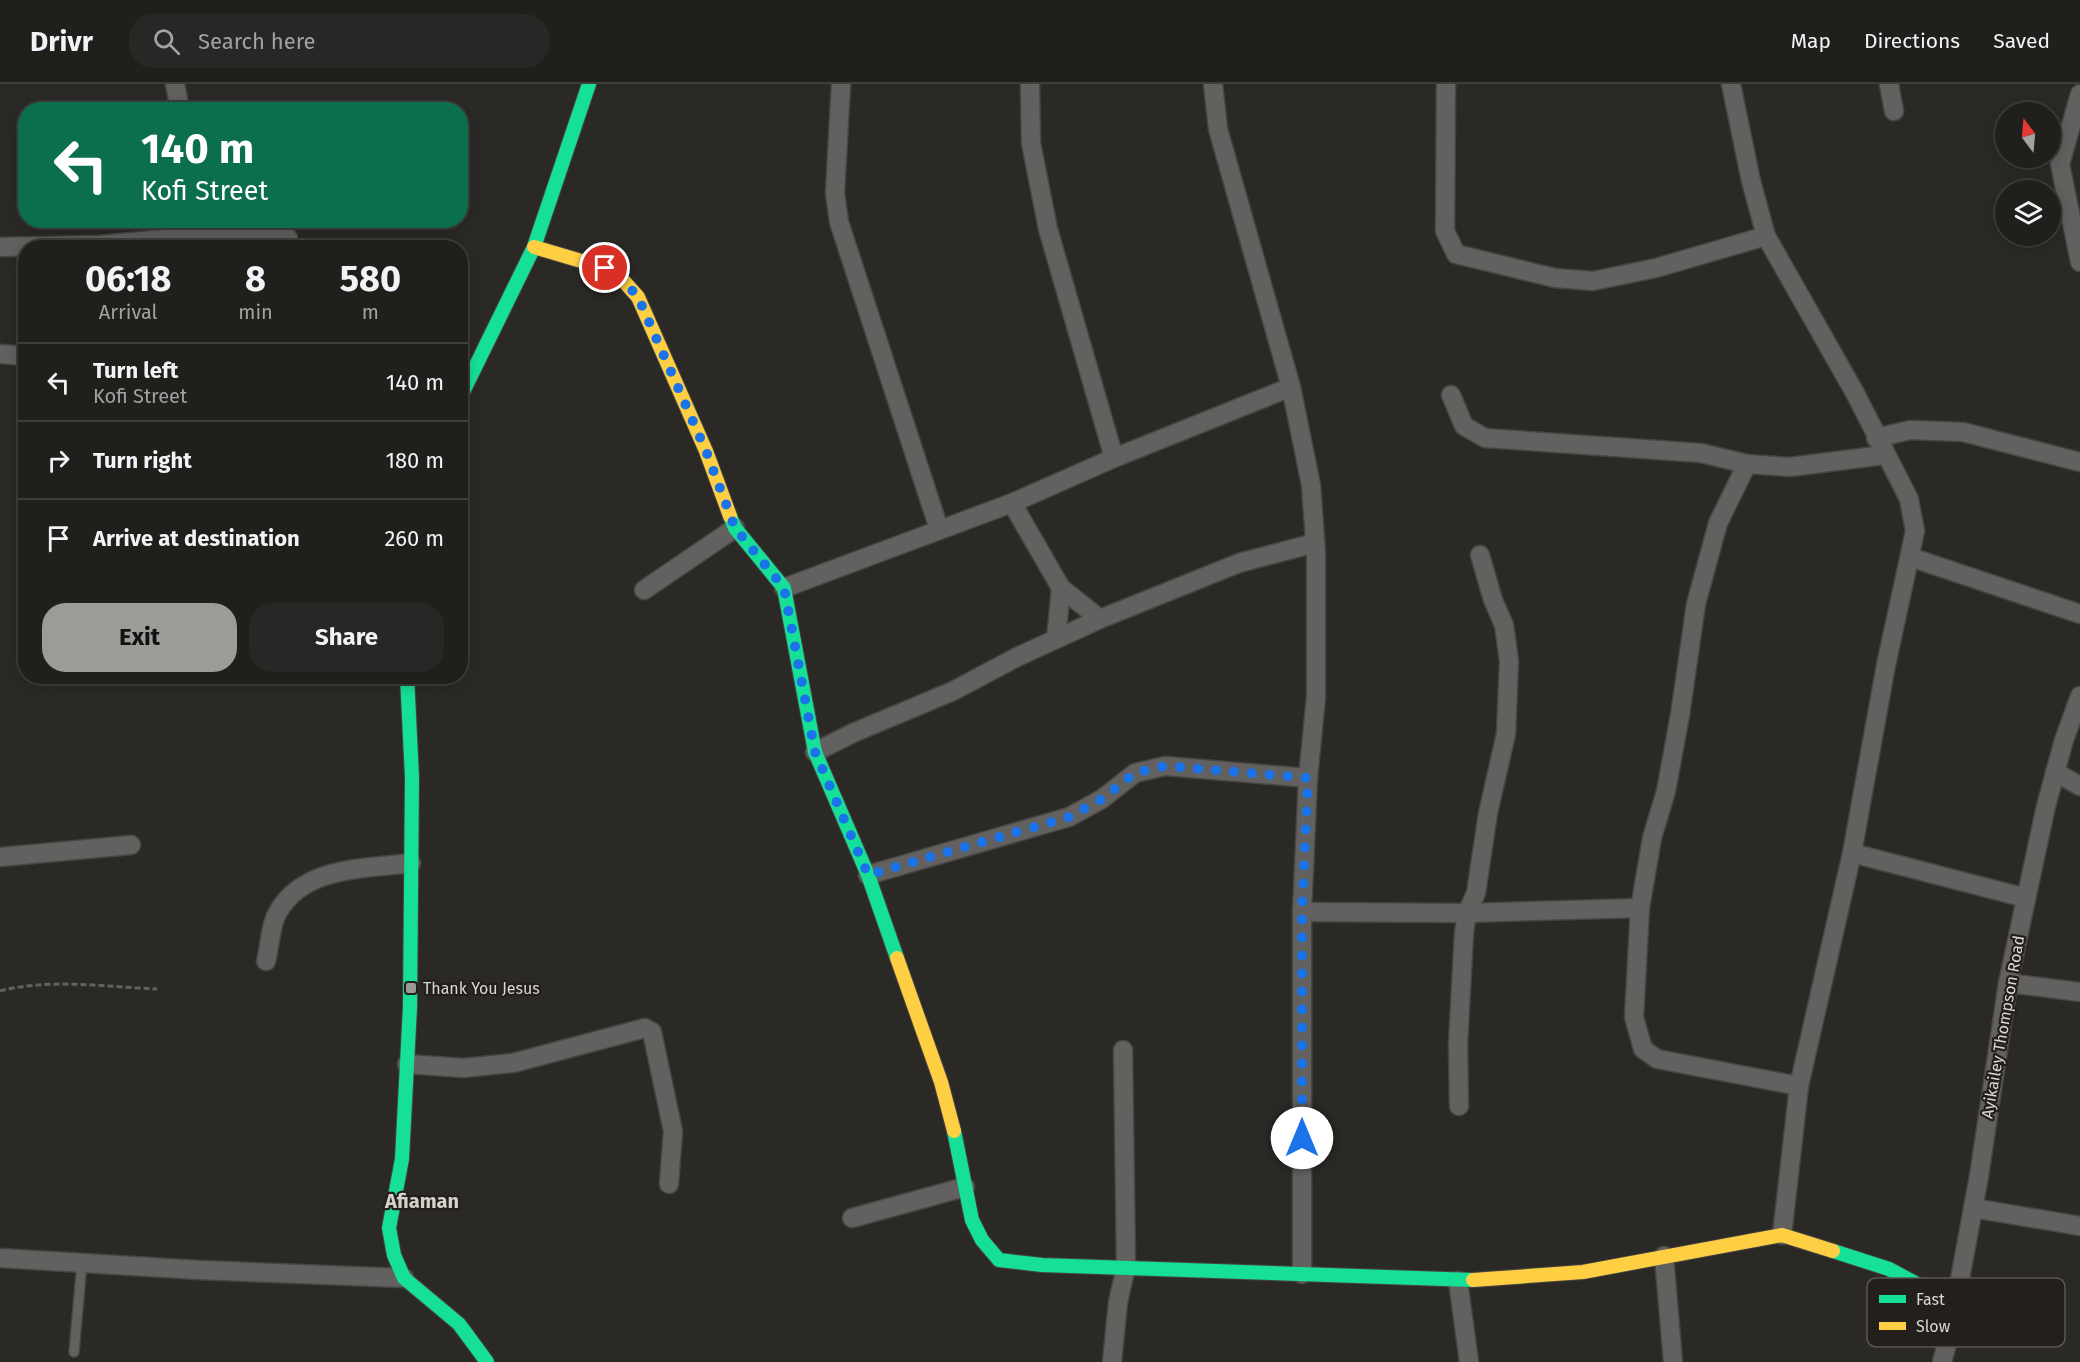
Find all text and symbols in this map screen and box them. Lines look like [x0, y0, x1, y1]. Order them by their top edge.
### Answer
search box [129, 14, 549, 68]
text: Drivr [30, 25, 93, 58]
icon: search [150, 25, 183, 58]
text: Search here [198, 28, 315, 55]
text: Map [1791, 28, 1831, 54]
text: Directions [1864, 28, 1960, 54]
text: Saved [1993, 28, 2050, 54]
north arrow [1995, 102, 2061, 168]
map controls [1995, 102, 2061, 246]
text: 140 m [141, 124, 254, 174]
icon: left [42, 126, 120, 204]
text: Kofi Street [141, 175, 268, 207]
button: layers [1995, 180, 2061, 246]
pin [579, 242, 630, 293]
icon: arrive [588, 251, 621, 284]
text: 06:18 [85, 257, 171, 301]
text: 8 [245, 257, 266, 301]
text: 580 [340, 257, 401, 301]
text: Arrival [99, 300, 157, 324]
text: min [238, 300, 273, 324]
text: m [362, 300, 379, 324]
text: Turn left [93, 357, 178, 384]
icon: left [42, 366, 75, 399]
text: 140 m [386, 369, 444, 396]
text: Kofi Street [93, 384, 187, 408]
icon: right [42, 444, 75, 477]
text: Turn right [93, 447, 192, 474]
text: 180 m [385, 447, 444, 474]
icon: arrive [42, 522, 75, 555]
text: Arrive at destination [93, 525, 300, 552]
text: 260 m [384, 525, 444, 552]
button: Exit [42, 603, 237, 672]
button: Share [249, 603, 444, 672]
street label: Ayikailey Thompson Road [1978, 934, 2028, 1120]
place label: Thank You Jesus [423, 979, 540, 998]
marker: Thank You Jesus [404, 981, 418, 995]
position arrow [1270, 1106, 1334, 1170]
district label: Afiaman [384, 1189, 459, 1213]
legend [1867, 1278, 2065, 1347]
text: Fast [1916, 1290, 1945, 1309]
text: Slow [1916, 1317, 1951, 1336]

